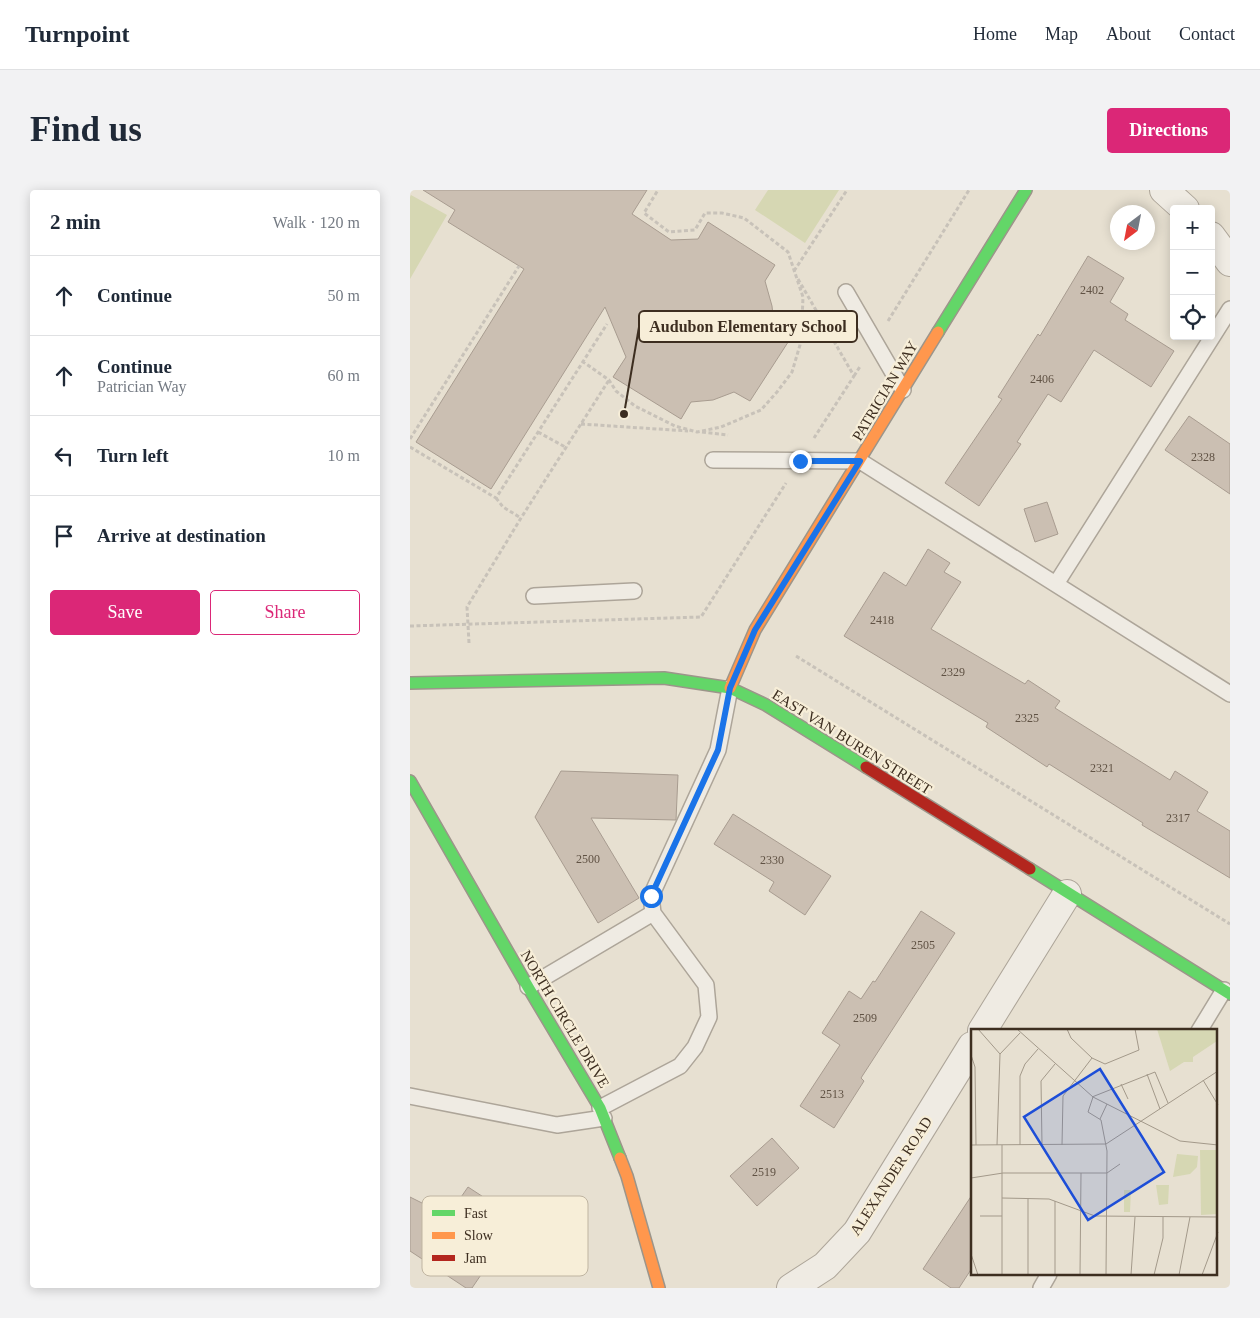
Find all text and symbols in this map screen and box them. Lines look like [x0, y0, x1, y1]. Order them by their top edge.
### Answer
text: Turnpoint [25, 21, 130, 47]
text: Home [973, 24, 1017, 44]
text: Map [1045, 24, 1078, 44]
text: About [1106, 24, 1151, 44]
text: Contact [1179, 24, 1235, 44]
button: Directions [1107, 108, 1230, 153]
text: Find us [30, 110, 142, 149]
north arrow [1110, 205, 1155, 250]
map controls [1170, 205, 1215, 340]
button: + [1170, 205, 1215, 250]
text: 2 min [50, 210, 101, 234]
text: Walk · 120 m [273, 214, 360, 231]
button: − [1170, 250, 1215, 295]
icon: ahead [50, 282, 78, 310]
house number: 2402 [1080, 283, 1104, 297]
text: Continue [97, 285, 172, 306]
text: 50 m [328, 287, 360, 304]
button: locate [1170, 295, 1215, 340]
callout: Audubon Elementary School [639, 311, 857, 342]
text: Audubon Elementary School [649, 318, 847, 336]
street label: PATRICIAN WAY [849, 338, 921, 444]
text: Continue [97, 356, 172, 377]
icon: ahead [50, 362, 78, 390]
text: 60 m [328, 367, 360, 384]
house number: 2406 [1030, 372, 1054, 386]
text: Patrician Way [97, 378, 187, 395]
icon: left [50, 442, 78, 470]
text: Turn left [97, 445, 169, 466]
text: 10 m [328, 447, 360, 464]
route end [789, 450, 812, 473]
house number: 2328 [1191, 450, 1215, 464]
icon: arrive [50, 522, 78, 550]
text: Arrive at destination [97, 525, 266, 546]
button: Save [50, 590, 200, 635]
button: Share [210, 590, 360, 635]
house number: 2418 [870, 613, 894, 627]
house number: 2329 [941, 665, 965, 679]
street label: EAST VAN BUREN STREET [769, 686, 935, 798]
house number: 2325 [1015, 711, 1039, 725]
house number: 2321 [1090, 761, 1114, 775]
house number: 2317 [1166, 811, 1190, 825]
house number: 2500 [576, 852, 600, 866]
house number: 2330 [760, 853, 784, 867]
route start [640, 885, 663, 908]
house number: 2505 [911, 938, 935, 952]
street label: NORTH CIRCLE DRIVE [518, 947, 612, 1091]
house number: 2509 [853, 1011, 877, 1025]
inset map [971, 1029, 1218, 1276]
house number: 2513 [820, 1087, 844, 1101]
street label: ALEXANDER ROAD [847, 1114, 935, 1238]
house number: 2519 [752, 1165, 776, 1179]
legend [422, 1196, 588, 1276]
text: Fast [464, 1206, 487, 1221]
text: Slow [464, 1228, 494, 1243]
text: Jam [464, 1251, 487, 1266]

